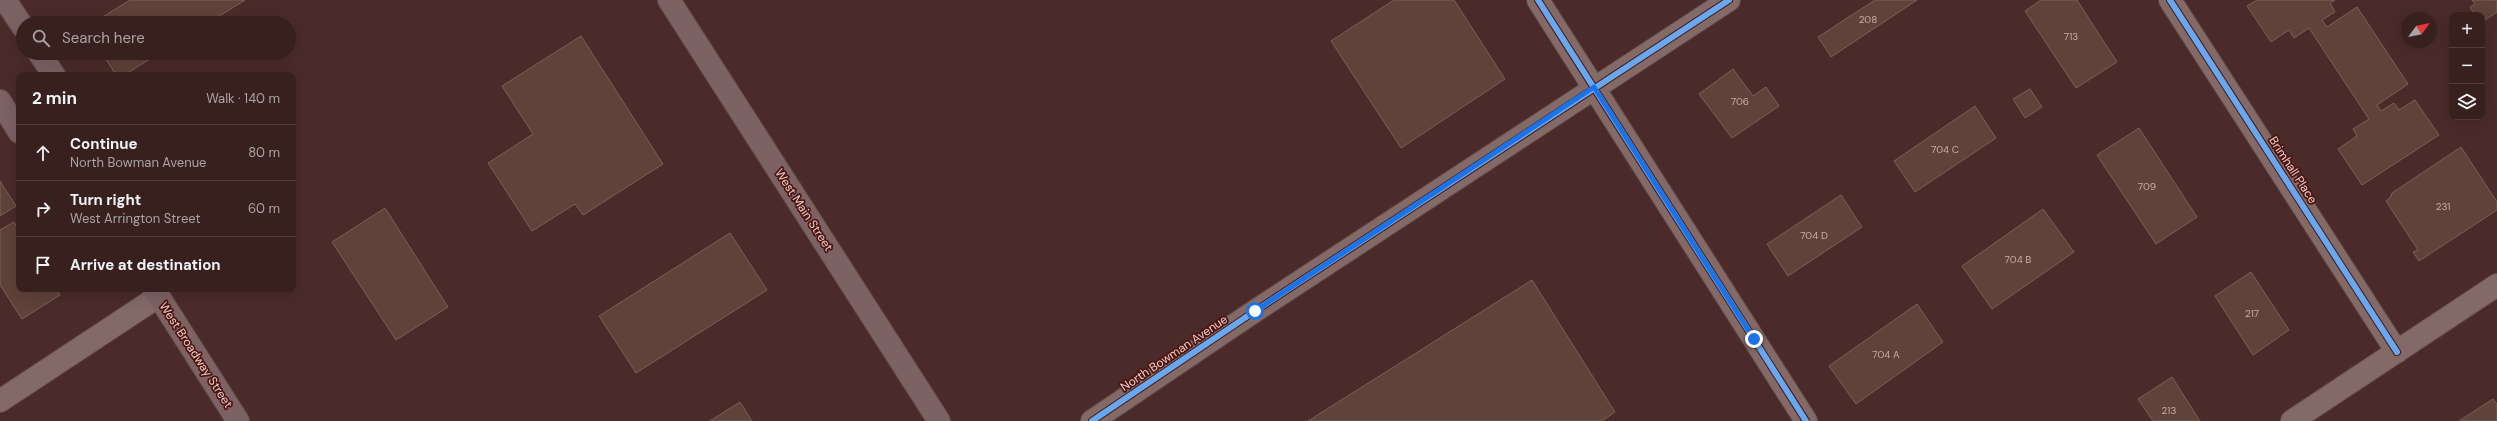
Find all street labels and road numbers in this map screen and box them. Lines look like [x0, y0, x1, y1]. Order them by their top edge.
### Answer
street label: Brimhall Place [2265, 133, 2321, 207]
street label: West Main Street [771, 166, 837, 254]
street label: West Broadway Street [156, 299, 236, 411]
street label: North Bowman Avenue [1117, 311, 1231, 395]

